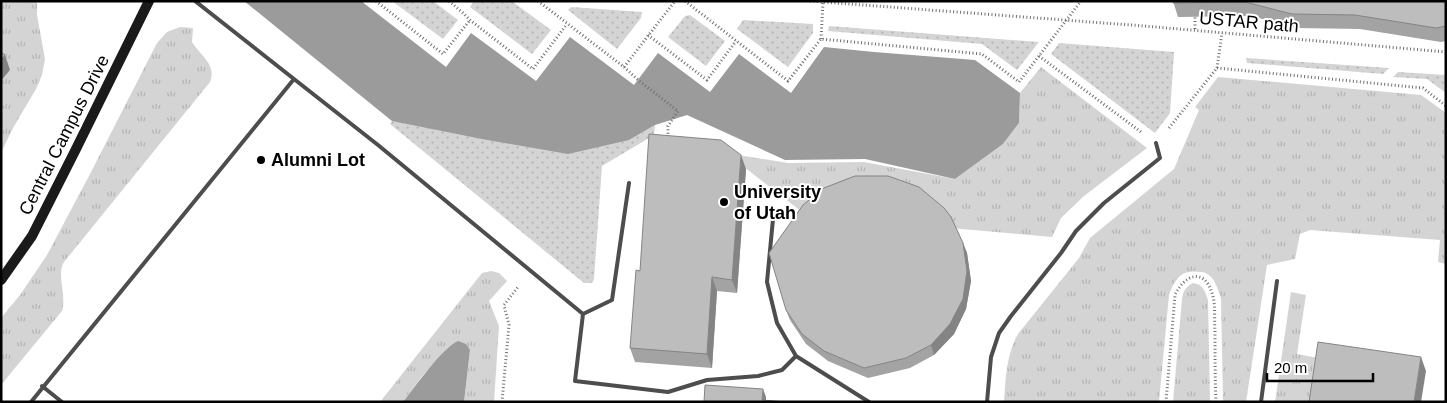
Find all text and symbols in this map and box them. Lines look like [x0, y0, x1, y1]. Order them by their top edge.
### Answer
street label: USTAR path [1198, 8, 1300, 36]
street label: Central Campus Drive [15, 52, 113, 218]
place label: Alumni Lot [271, 150, 365, 170]
marker: Alumni Lot [255, 154, 267, 166]
place label: University of Utah [734, 182, 821, 223]
marker: University of Utah [718, 196, 730, 208]
scale bar [1267, 350, 1373, 382]
text: 20 m [1274, 359, 1307, 376]

